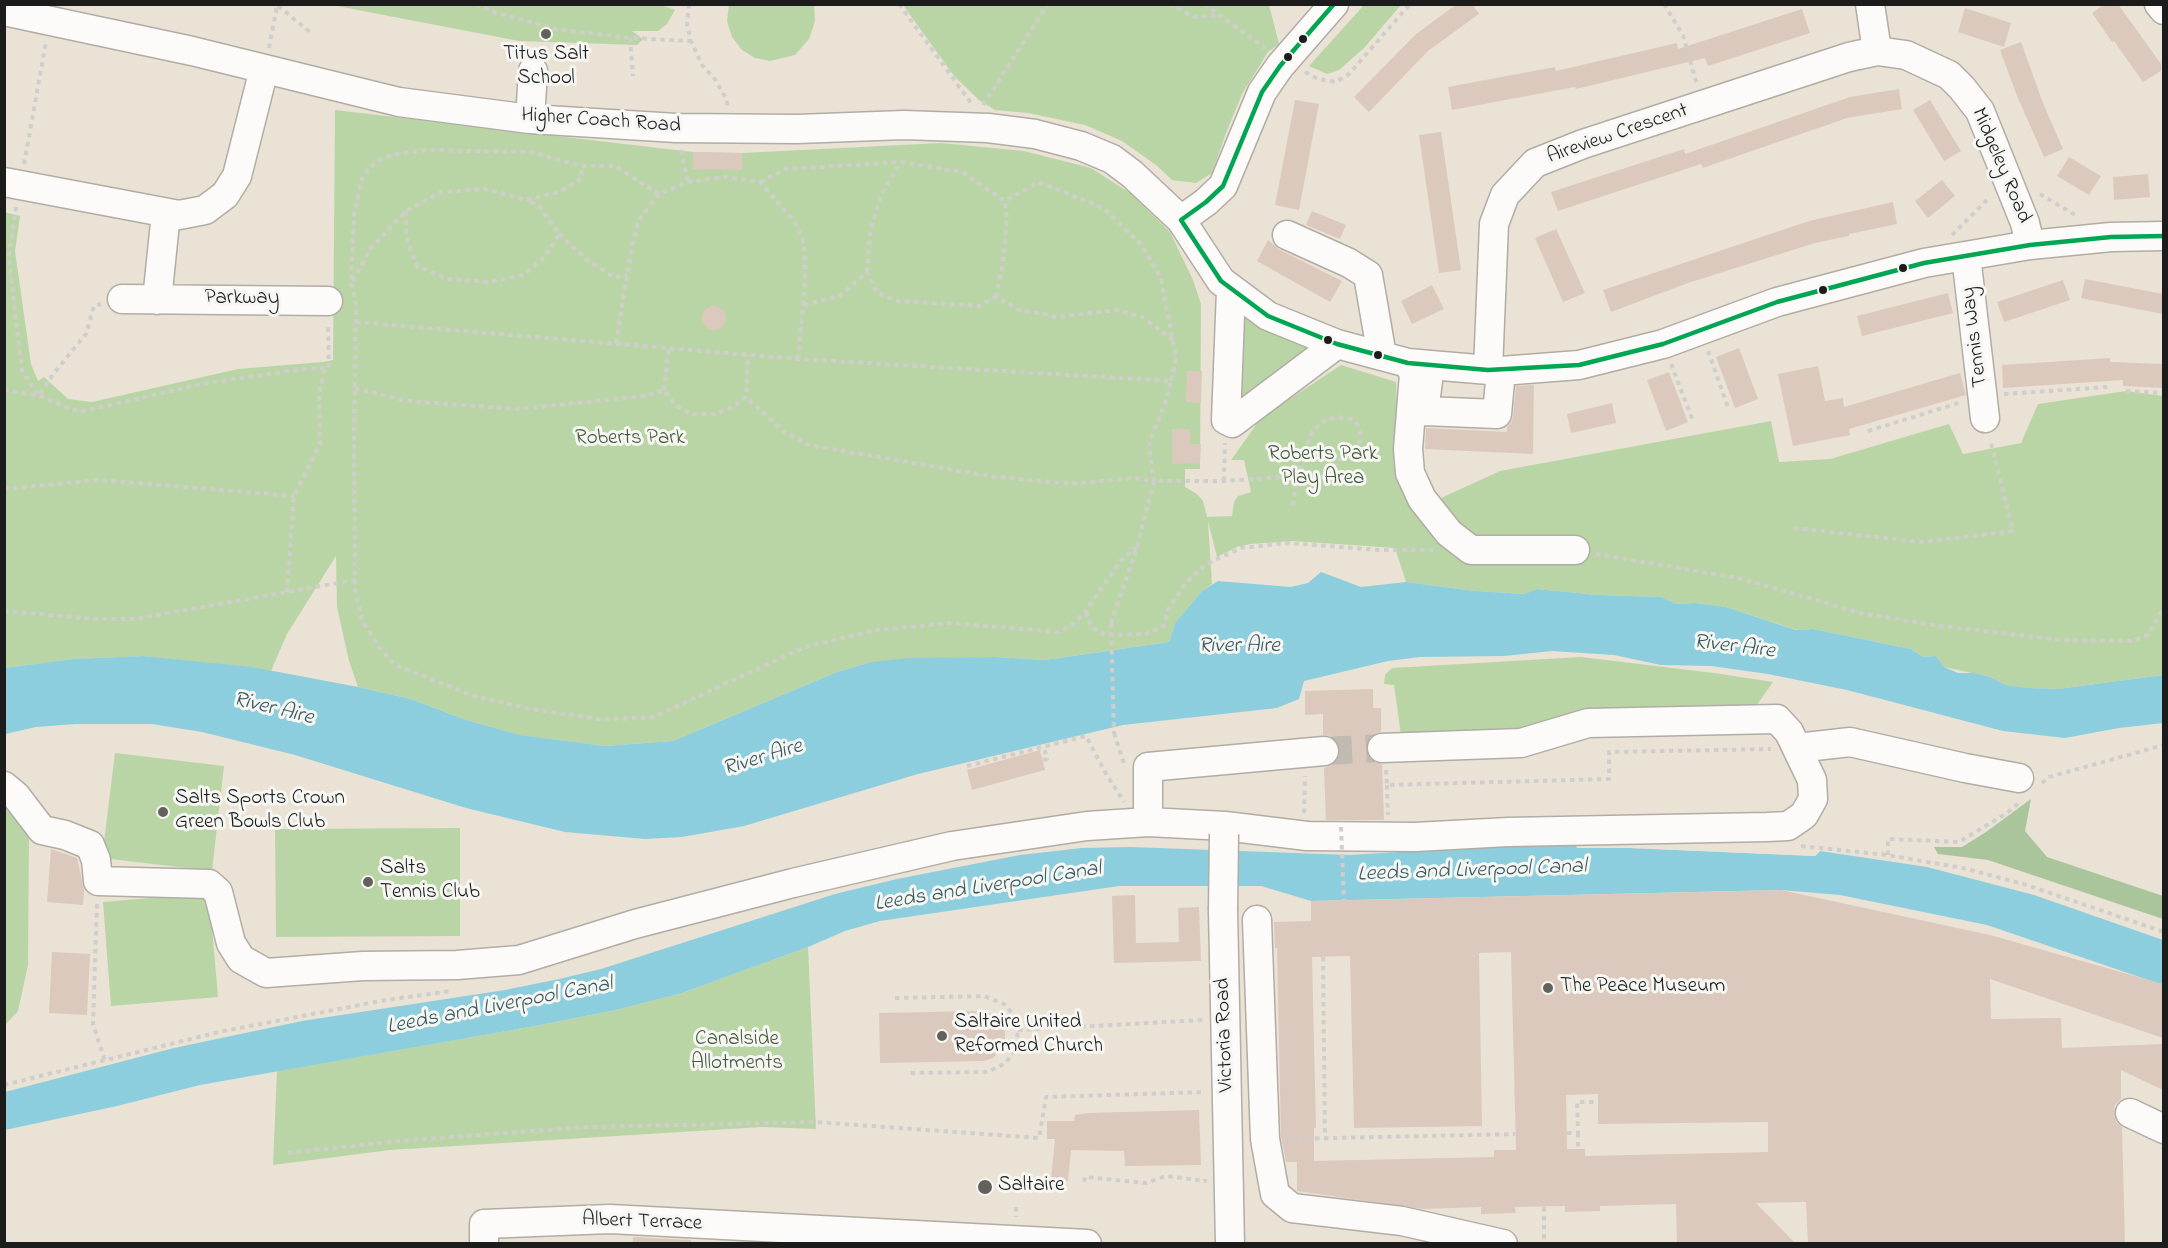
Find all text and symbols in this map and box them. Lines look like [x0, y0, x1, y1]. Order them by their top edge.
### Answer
marker: Titus Salt School [539, 27, 553, 41]
unlabelled marker [1297, 33, 1309, 45]
place label: Titus Salt School [503, 43, 589, 93]
unlabelled marker [1282, 51, 1294, 63]
street label: Aireview Crescent [1544, 99, 1692, 171]
street label: Higher Coach Road [520, 104, 682, 140]
street label: Midgeley Road [1964, 105, 2036, 227]
unlabelled marker [1897, 262, 1909, 274]
unlabelled marker [1817, 284, 1829, 296]
street label: Tennis Way [1957, 285, 1995, 389]
street label: Parkway [205, 287, 279, 313]
unlabelled marker [1322, 334, 1334, 346]
unlabelled marker [1372, 349, 1384, 361]
park label: Roberts Park [575, 427, 685, 453]
park label: Roberts Park Play Area [1268, 443, 1378, 493]
water label: River Aire [1692, 630, 1776, 666]
water label: River Aire [1198, 634, 1280, 660]
water label: River Aire [230, 687, 316, 733]
water label: River Aire [720, 734, 806, 784]
place label: Salts Sports Crown Green Bowls Club [175, 787, 345, 837]
marker: Salts Sports Crown Green Bowls Club [156, 805, 170, 819]
water label: Leeds and Liverpool Canal [1357, 855, 1587, 889]
place label: Salts Tennis Club [380, 857, 480, 907]
water label: Leeds and Liverpool Canal [873, 857, 1103, 919]
marker: Salts Tennis Club [361, 875, 375, 889]
water label: Leeds and Liverpool Canal [385, 972, 615, 1042]
place label: The Peace Museum [1560, 975, 1725, 1001]
street label: Victoria Road [1211, 977, 1241, 1093]
marker: The Peace Museum [1541, 981, 1555, 995]
place label: Saltaire United Reformed Church [954, 1011, 1103, 1061]
park label: Canalside Allotments [691, 1028, 783, 1078]
marker: Saltaire United Reformed Church [935, 1029, 949, 1043]
place label: Saltaire [998, 1174, 1064, 1200]
marker: Saltaire [976, 1178, 994, 1196]
street label: Albert Terrace [581, 1208, 703, 1238]

